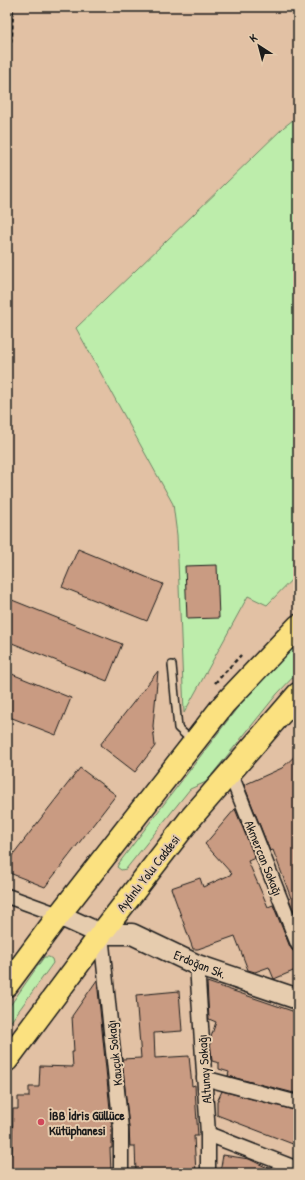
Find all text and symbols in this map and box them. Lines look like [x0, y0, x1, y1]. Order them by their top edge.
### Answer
north arrow [239, 26, 279, 66]
text: K [247, 30, 260, 45]
street label: Akmercan Sokağı [241, 817, 287, 899]
street label: Aydınlı Yolu Caddesi [112, 831, 184, 915]
street label: Erdoğan Sk. [171, 945, 229, 983]
street label: Kauçuk Sokağı [102, 1019, 126, 1087]
street label: Altunay Sokağı [193, 1034, 215, 1104]
place label: İBB İdris Güllüce Kütüphanesi [49, 1106, 126, 1140]
marker: İBB İdris Güllüce Kütüphanesi [36, 1117, 46, 1127]

